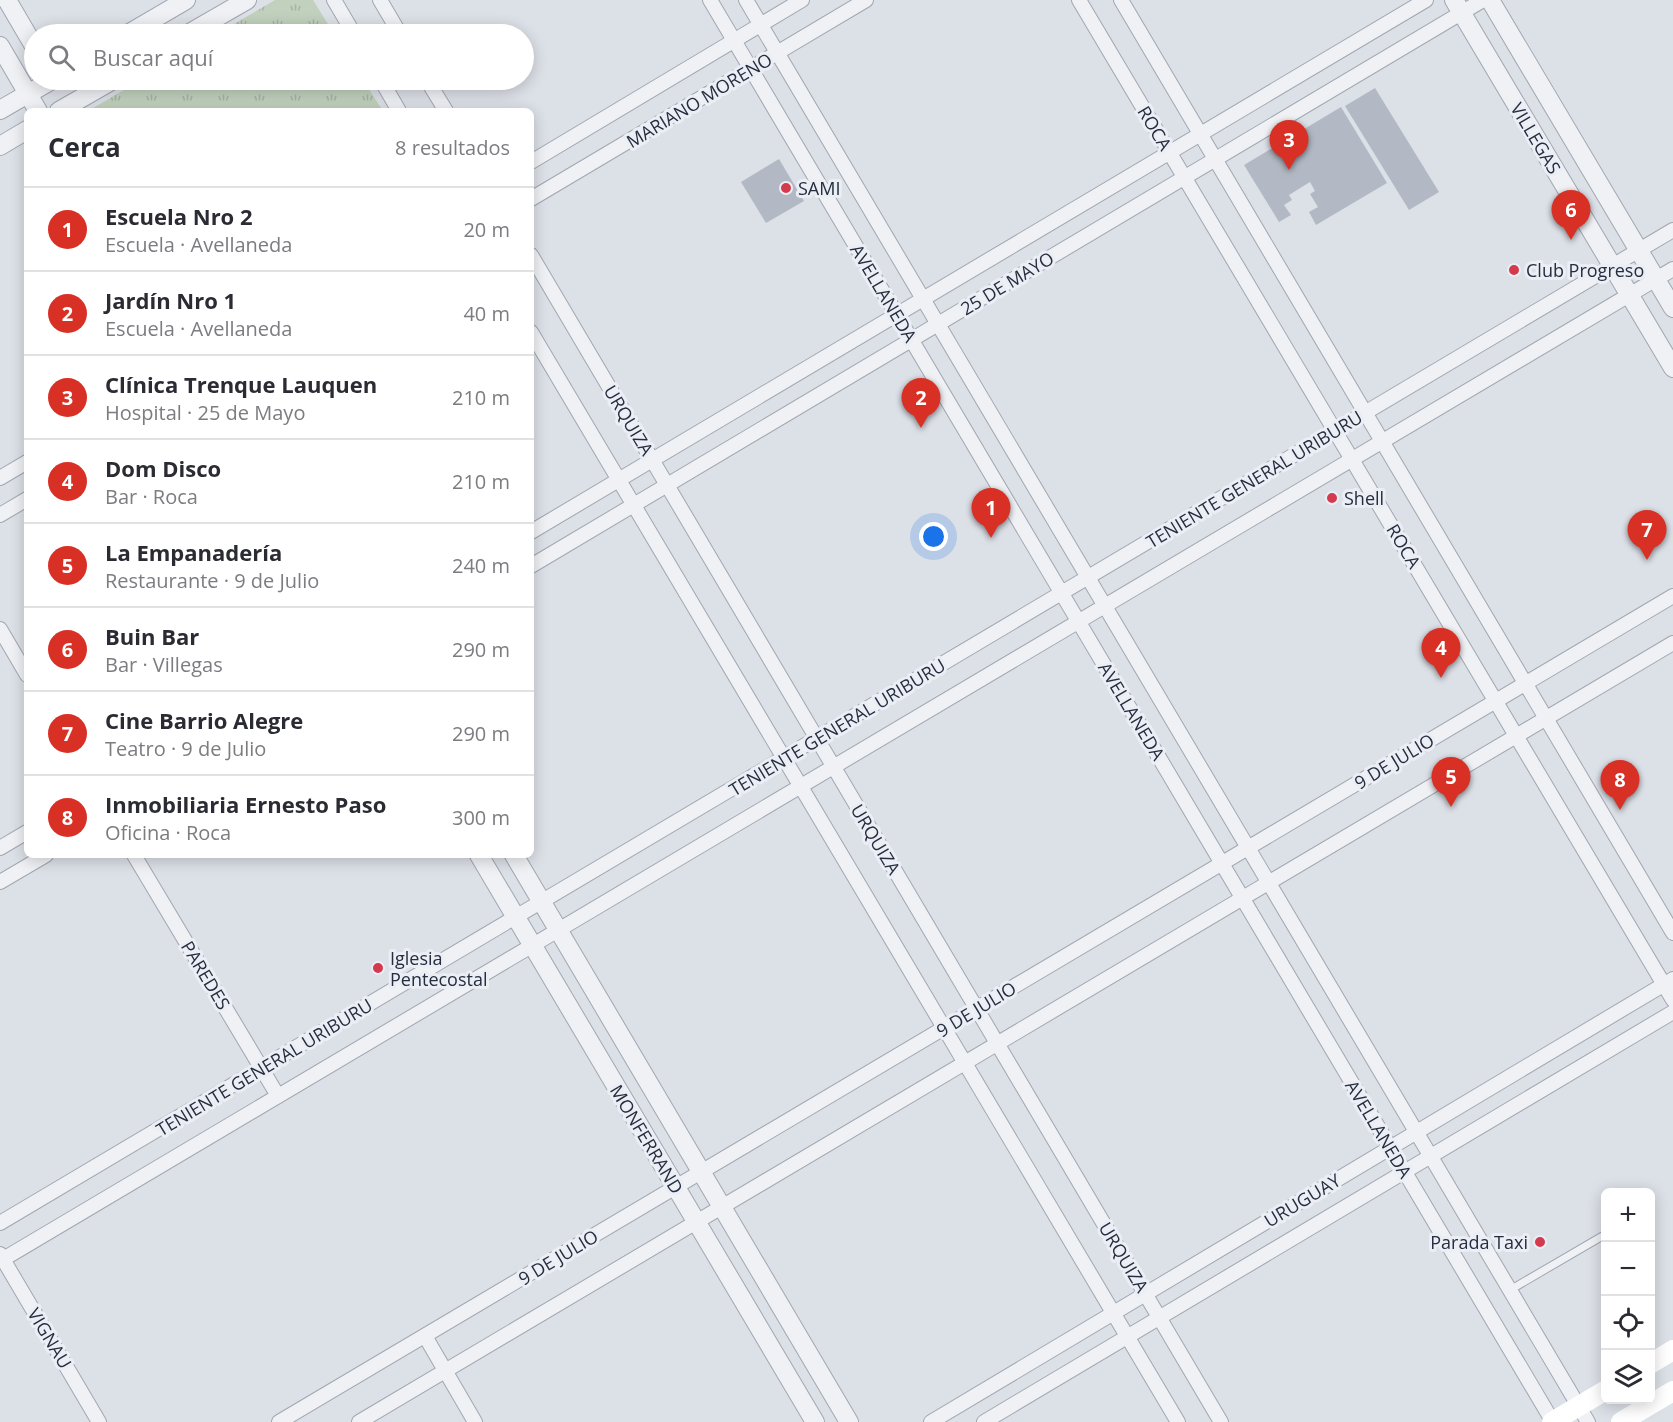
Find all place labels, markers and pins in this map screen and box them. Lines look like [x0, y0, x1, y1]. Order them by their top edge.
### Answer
pin: 3 [1270, 120, 1308, 170]
place label: SAMI [798, 176, 840, 200]
marker: SAMI [779, 181, 793, 195]
pin: 6 [1552, 190, 1590, 240]
place label: Club Progreso [1526, 258, 1644, 282]
marker: Club Progreso [1507, 263, 1521, 277]
pin: 2 [902, 378, 940, 428]
place label: Shell [1344, 486, 1384, 510]
pin: 1 [972, 488, 1010, 538]
marker: Shell [1325, 491, 1339, 505]
pin: 7 [1628, 510, 1666, 560]
pin: 4 [1422, 628, 1460, 678]
pin: 5 [1432, 758, 1470, 807]
pin: 8 [1600, 760, 1640, 810]
place label: Iglesia Pentecostal [390, 946, 488, 991]
marker: Iglesia Pentecostal [371, 961, 385, 975]
place label: Parada Taxi [1430, 1230, 1528, 1254]
marker: Parada Taxi [1533, 1235, 1547, 1249]

